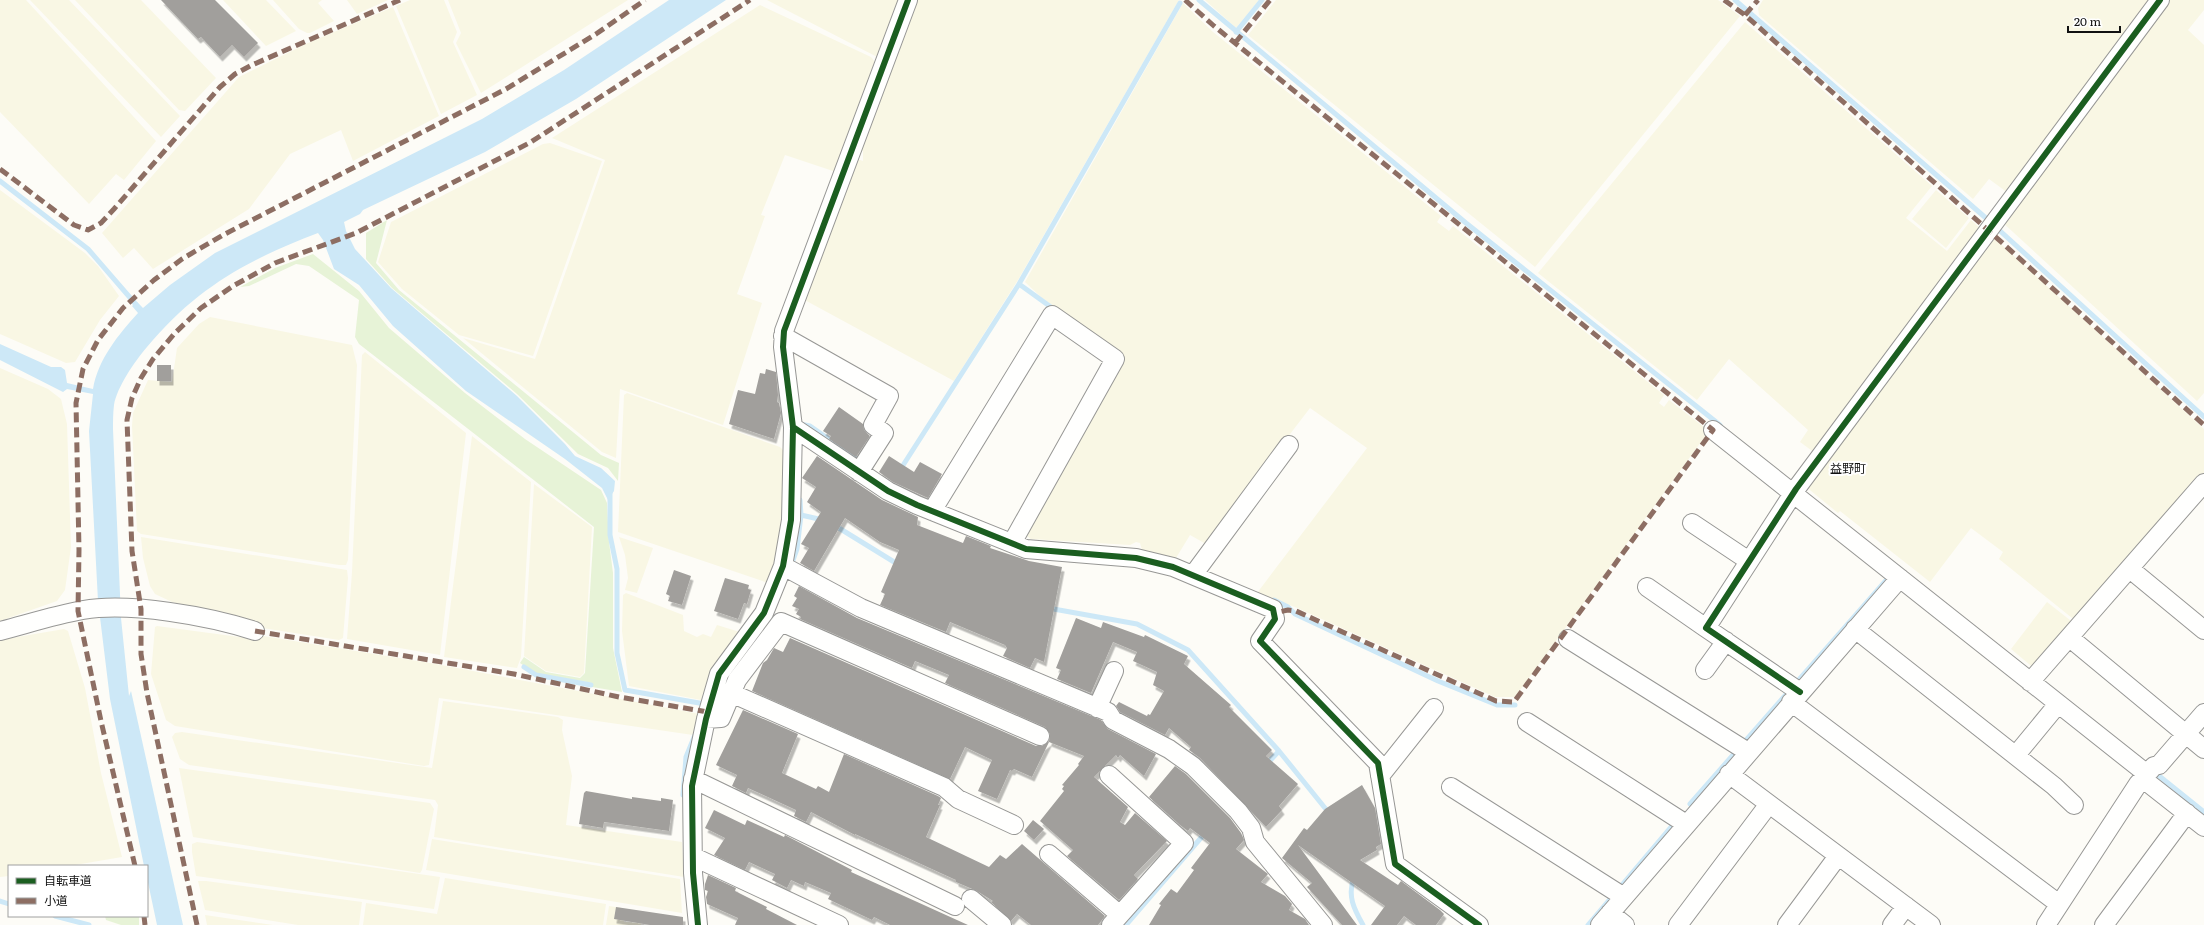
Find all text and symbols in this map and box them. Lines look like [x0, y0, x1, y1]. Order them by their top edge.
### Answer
scale bar [2068, 8, 2120, 34]
text: 20 m [2074, 12, 2101, 30]
district label: 益野町 [1830, 459, 1866, 477]
legend [8, 865, 148, 917]
text: 自転車道 [44, 871, 92, 889]
text: 小道 [44, 891, 68, 909]

